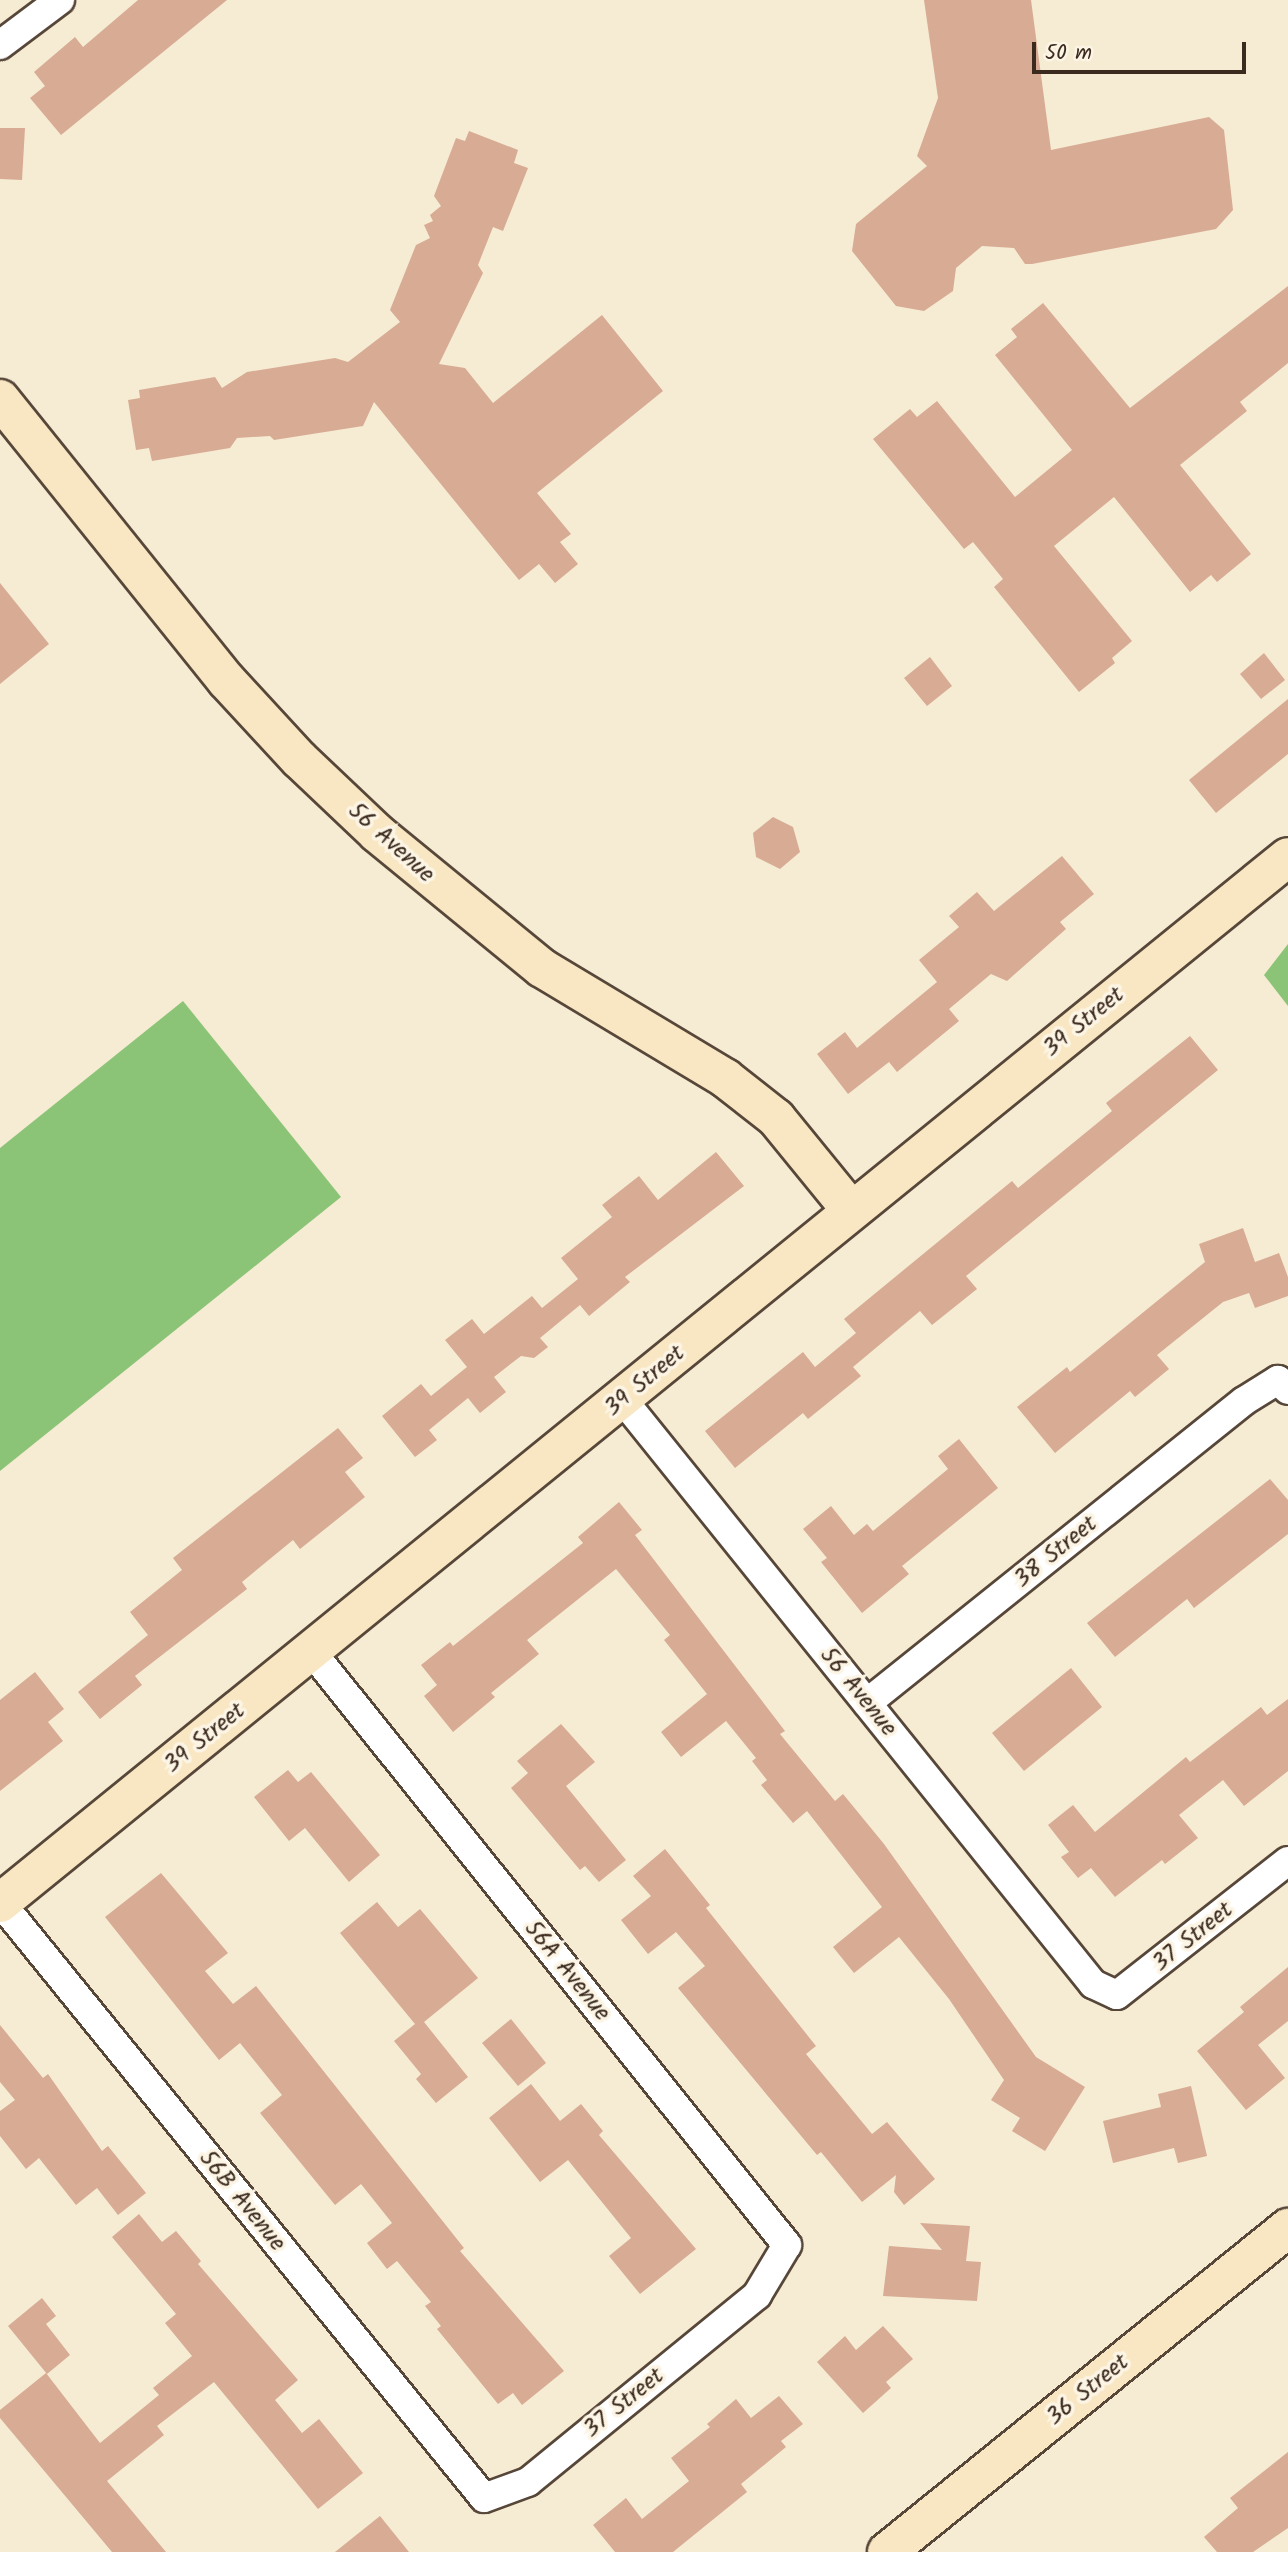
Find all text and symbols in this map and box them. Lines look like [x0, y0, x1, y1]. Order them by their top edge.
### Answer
scale bar [1036, 28, 1250, 72]
text: 50 m [1045, 37, 1092, 70]
street label: 56 Avenue [342, 797, 440, 889]
street label: 39 Street [1038, 981, 1130, 1063]
street label: 39 Street [599, 1339, 691, 1423]
street label: 38 Street [1009, 1510, 1103, 1594]
street label: 56 Avenue [813, 1642, 903, 1742]
street label: 39 Street [159, 1697, 251, 1779]
street label: 37 Street [1147, 1896, 1239, 1978]
street label: 56A Avenue [518, 1915, 616, 2027]
street label: 56B Avenue [192, 2145, 292, 2257]
street label: 36 Street [1041, 2348, 1135, 2432]
street label: 37 Street [578, 2362, 670, 2444]

